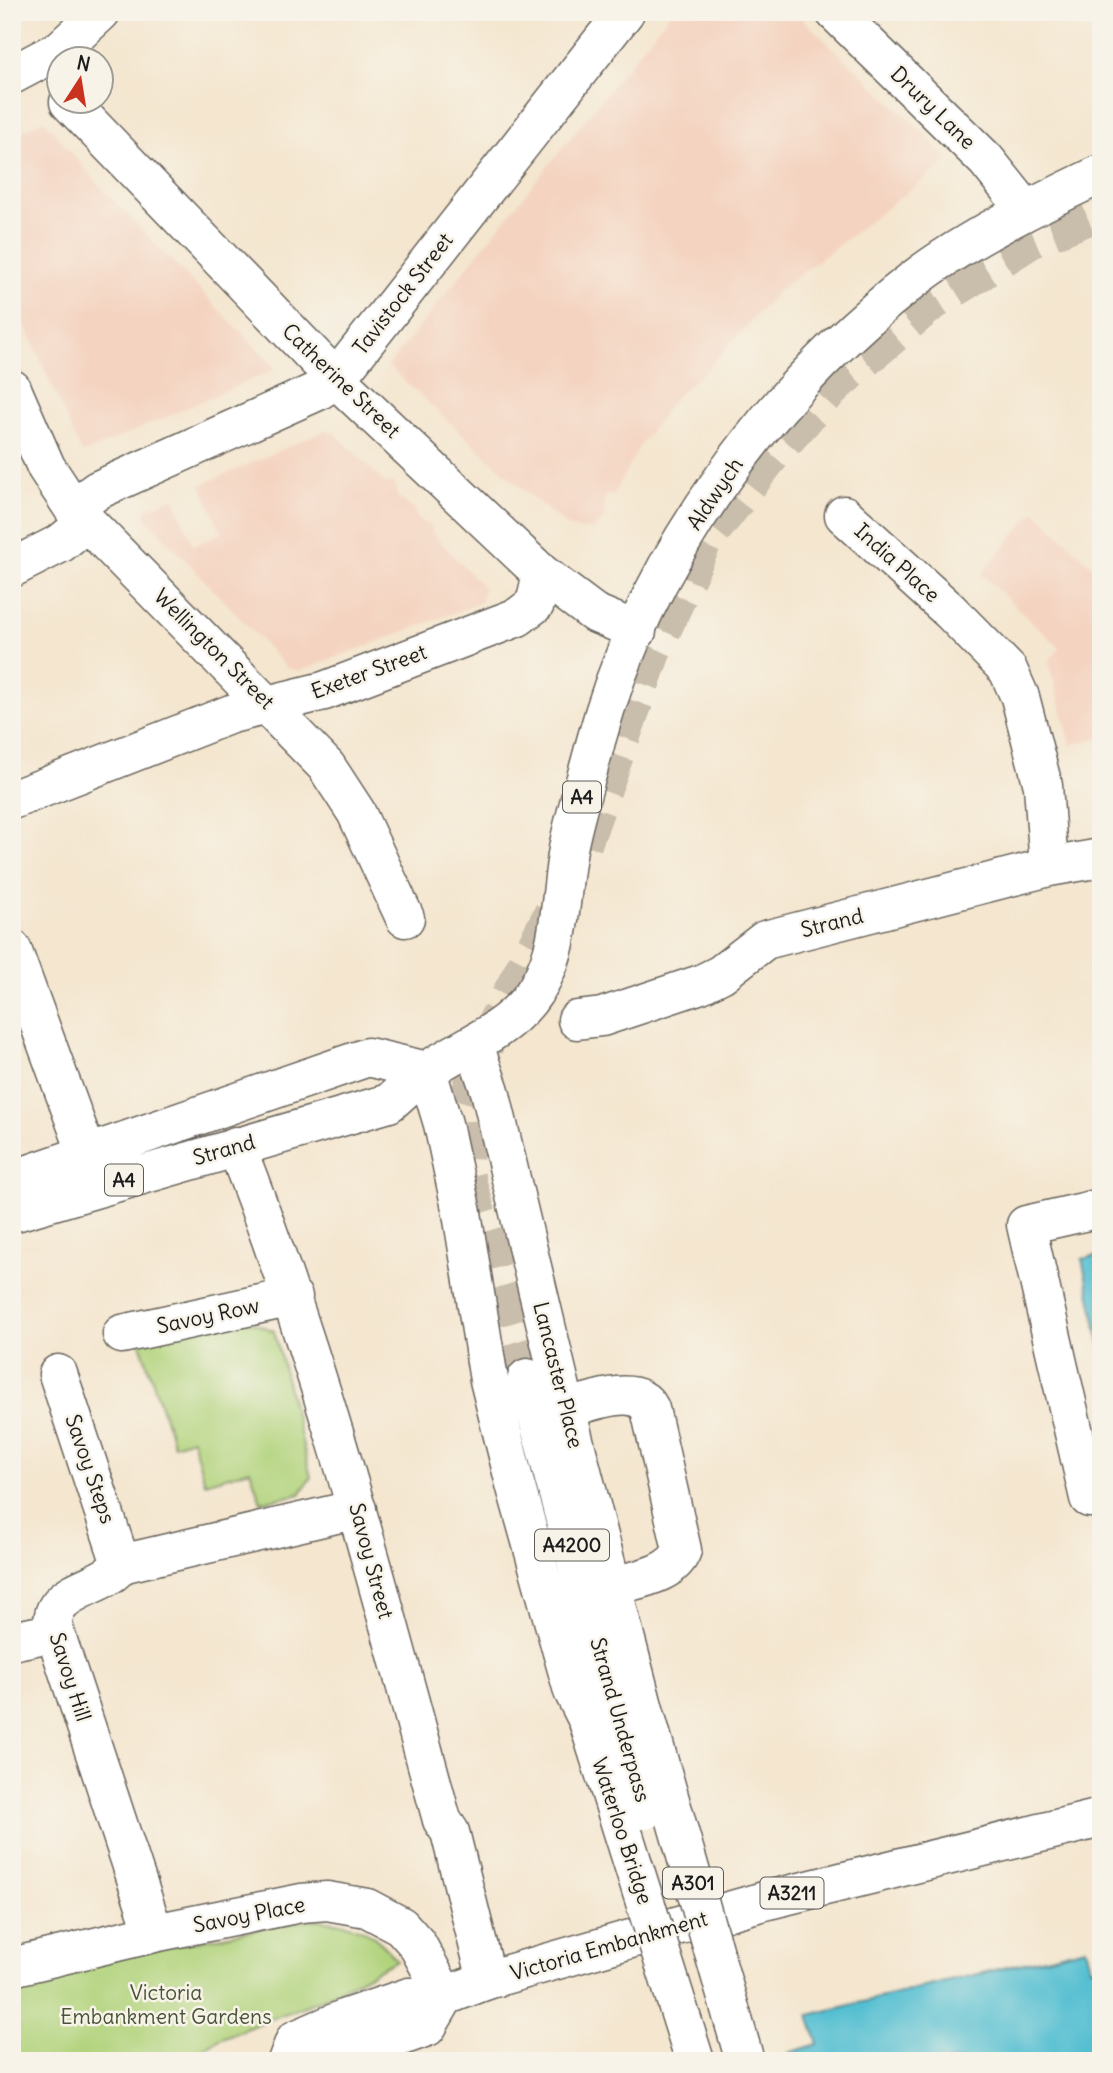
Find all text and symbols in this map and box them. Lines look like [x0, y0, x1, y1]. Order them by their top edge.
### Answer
north arrow [46, 46, 116, 116]
text: N [75, 50, 92, 76]
street label: Drury Lane [885, 60, 982, 155]
street label: Tavistock Street [347, 227, 459, 360]
street label: Catherine Street [277, 317, 406, 444]
street label: Aldwych [681, 452, 749, 535]
street label: India Place [849, 517, 946, 608]
street label: Wellington Street [148, 583, 280, 715]
street label: Exeter Street [307, 638, 430, 705]
road number: A4 [563, 782, 601, 812]
street label: Strand [798, 902, 866, 943]
street label: Strand [190, 1128, 258, 1171]
road number: A4 [105, 1164, 143, 1196]
street label: Savoy Row [154, 1291, 262, 1340]
street label: Lancaster Place [527, 1299, 590, 1451]
street label: Savoy Steps [59, 1411, 122, 1527]
street label: Savoy Street [343, 1500, 400, 1622]
road number: A4200 [535, 1530, 609, 1560]
street label: Savoy Hill [43, 1629, 97, 1725]
street label: Strand Underpass [584, 1635, 657, 1805]
street label: Waterloo Bridge [586, 1754, 659, 1908]
road number: A301 [663, 1868, 723, 1898]
road number: A3211 [760, 1878, 824, 1909]
street label: Savoy Place [191, 1890, 307, 1939]
street label: Victoria Embankment [507, 1904, 710, 1987]
park label: Victoria Embankment Gardens [60, 1979, 272, 2030]

